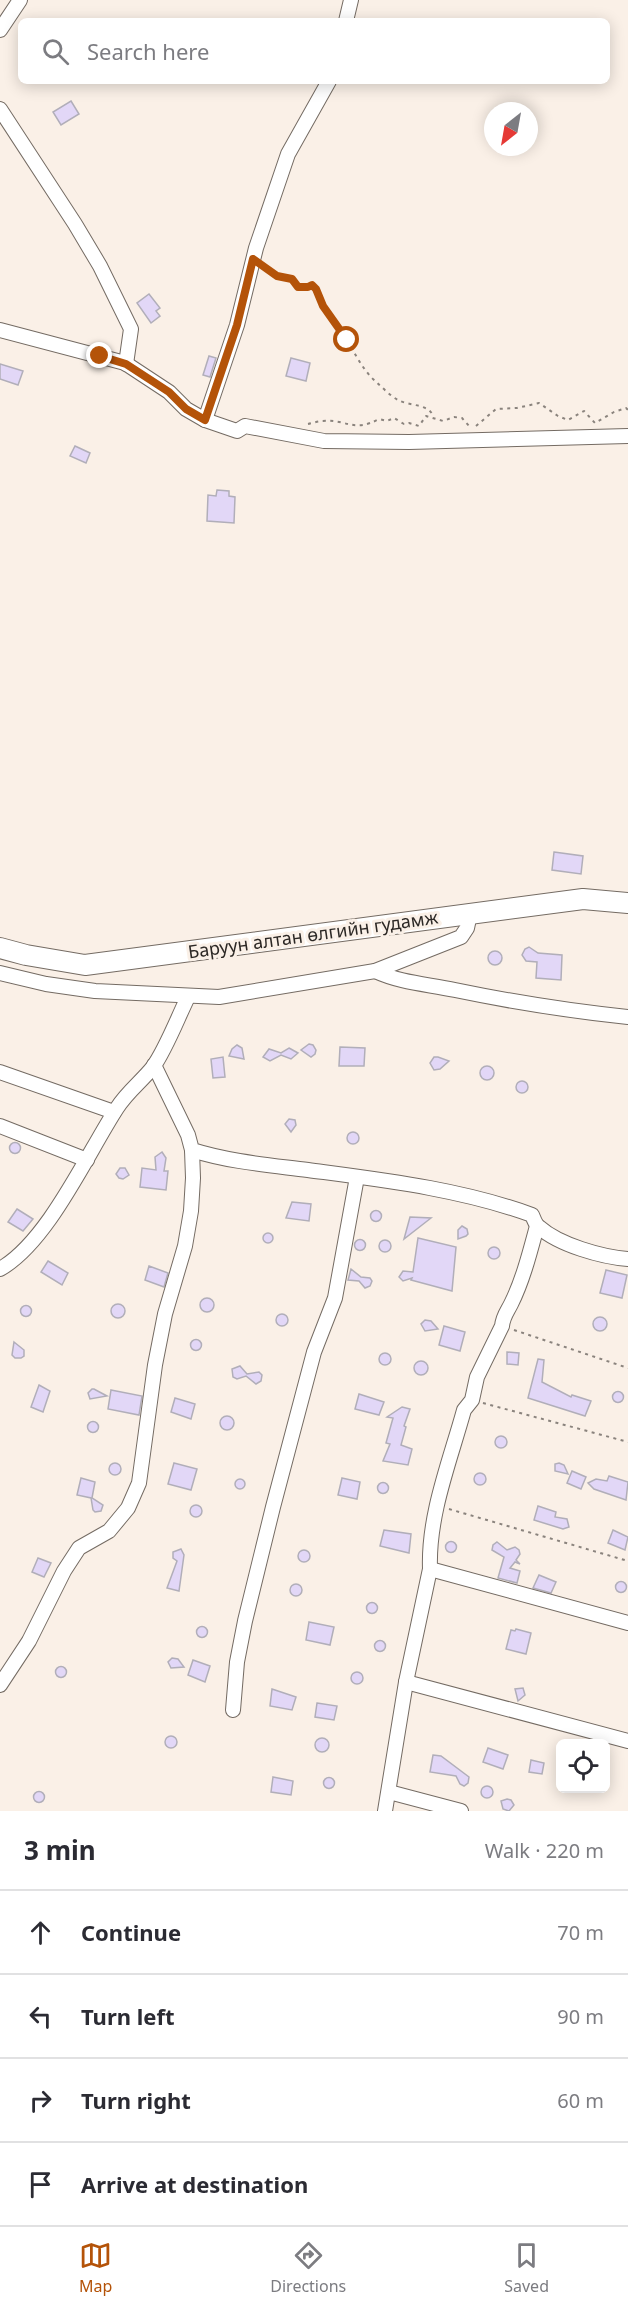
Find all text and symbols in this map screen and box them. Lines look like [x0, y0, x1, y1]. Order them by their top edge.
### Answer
search box [18, 18, 610, 84]
icon: search [39, 35, 72, 68]
text: Search here [87, 36, 209, 66]
north arrow [484, 102, 538, 156]
route start [333, 326, 359, 352]
route end [86, 342, 112, 368]
street label: Баруун алтан өлгийн гудамж [186, 905, 440, 963]
map controls [556, 1739, 610, 1793]
button: locate [556, 1739, 610, 1793]
text: 3 min [24, 1832, 96, 1868]
text: Walk · 220 m [485, 1837, 604, 1864]
icon: ahead [24, 1916, 57, 1949]
text: Continue [81, 1917, 181, 1947]
text: 70 m [557, 1919, 604, 1946]
icon: left [24, 2000, 57, 2033]
text: Turn left [81, 2001, 175, 2031]
text: 90 m [557, 2003, 604, 2030]
icon: right [24, 2084, 57, 2117]
text: Turn right [81, 2085, 191, 2115]
text: 60 m [557, 2087, 604, 2114]
icon: arrive [24, 2168, 57, 2201]
text: Arrive at destination [81, 2169, 308, 2199]
tab: Map [79, 2239, 112, 2297]
tab: Directions [270, 2239, 346, 2297]
tab: Saved [504, 2239, 549, 2297]

